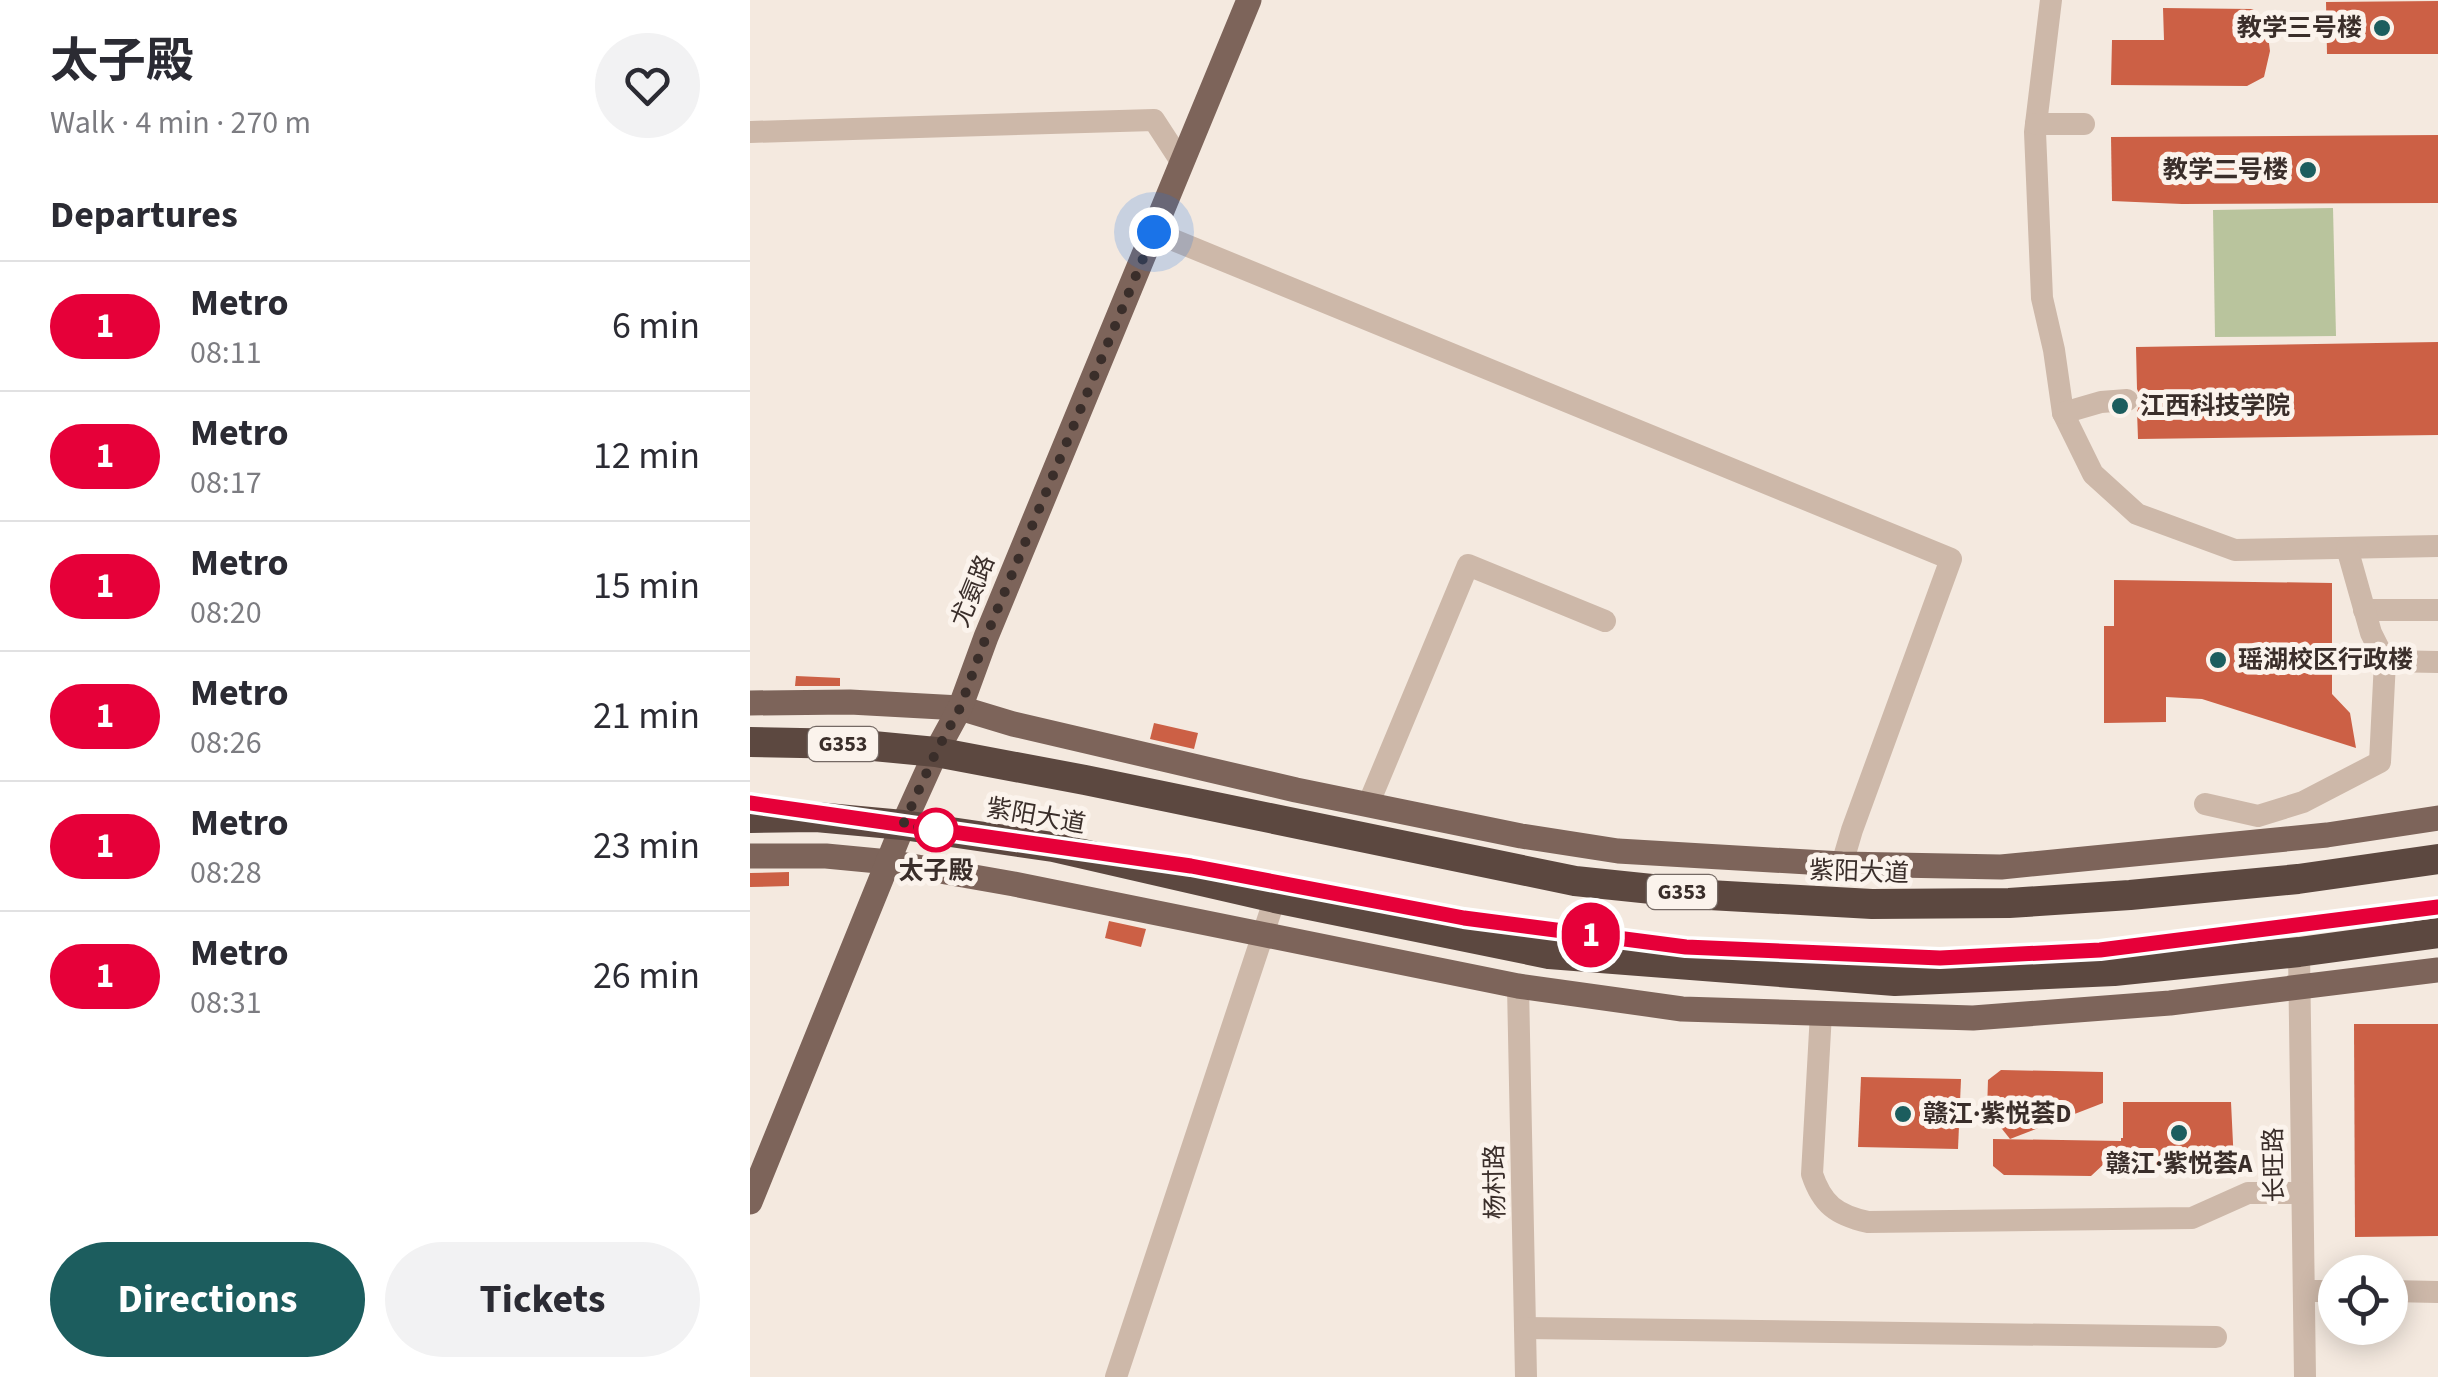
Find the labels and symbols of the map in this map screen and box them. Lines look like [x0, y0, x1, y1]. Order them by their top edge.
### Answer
place label: 教学三号楼 [2237, 10, 2362, 46]
marker: 教学三号楼 [2371, 17, 2393, 39]
place label: 教学二号楼 [2163, 152, 2288, 188]
marker: 教学二号楼 [2297, 159, 2319, 181]
your location [1129, 207, 1179, 257]
place label: 江西科技学院 [2140, 388, 2290, 424]
marker: 江西科技学院 [2109, 395, 2131, 417]
street label: 尤氨路 [942, 549, 1004, 633]
place label: 瑶湖校区行政楼 [2238, 642, 2413, 678]
marker: 瑶湖校区行政楼 [2207, 649, 2229, 671]
road number: G353 [808, 727, 878, 761]
street label: 紫阳大道 [984, 790, 1088, 842]
marker: 太子殿 [915, 809, 957, 851]
street label: 紫阳大道 [1808, 852, 1910, 892]
place label: 太子殿 [898, 853, 974, 889]
road number: G353 [1647, 875, 1717, 909]
line badge: 1 [1558, 902, 1624, 968]
place label: 赣江·紫悦荟D [1923, 1096, 2071, 1132]
marker: 赣江·紫悦荟D [1892, 1103, 1914, 1125]
marker: 赣江·紫悦荟A [2168, 1122, 2190, 1144]
street label: 长旺路 [2255, 1127, 2293, 1203]
street label: 杨村路 [1476, 1144, 1514, 1220]
place label: 赣江·紫悦荟A [2106, 1146, 2253, 1182]

